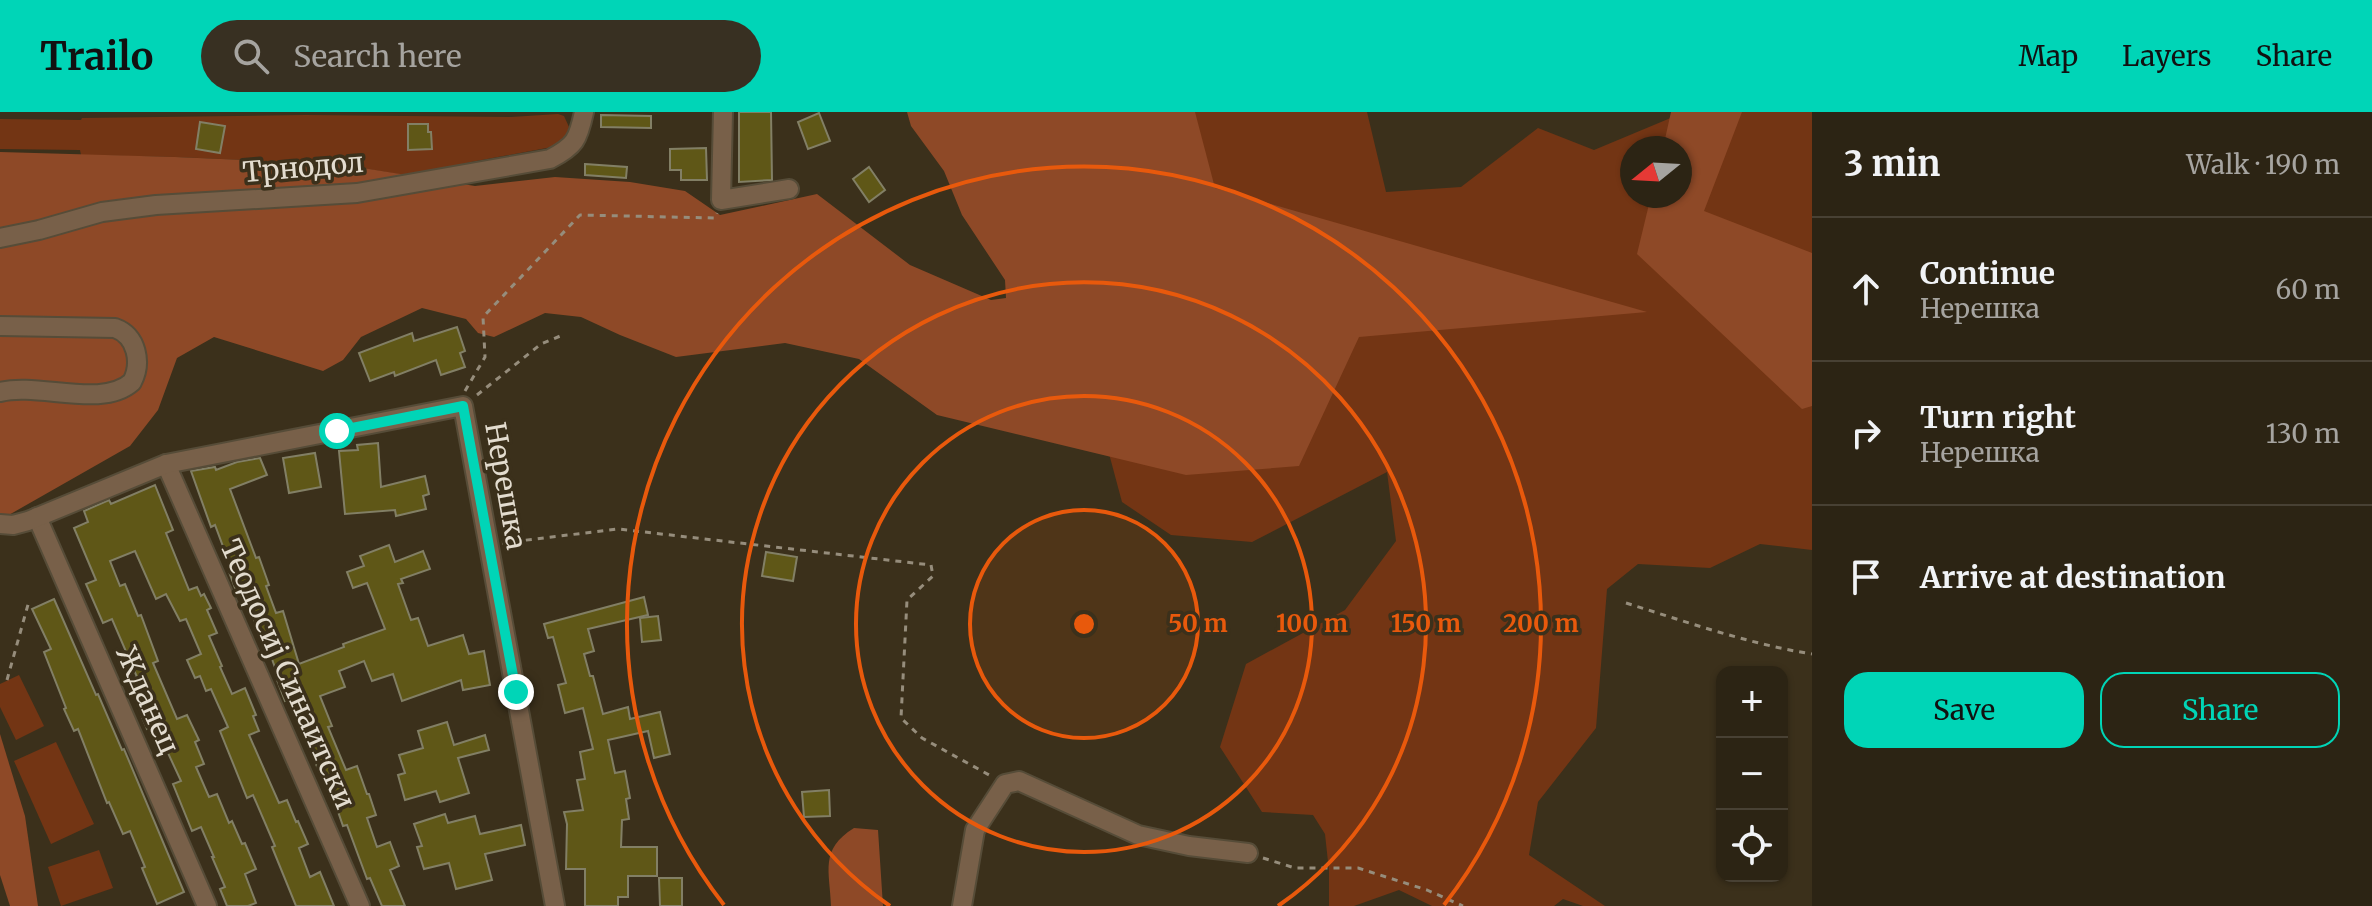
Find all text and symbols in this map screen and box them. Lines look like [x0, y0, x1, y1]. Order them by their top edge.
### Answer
search box [201, 20, 761, 92]
text: Trailo [40, 33, 153, 80]
icon: search [229, 34, 273, 78]
text: Search here [293, 37, 462, 75]
text: Map [2018, 38, 2078, 74]
text: Layers [2122, 38, 2211, 74]
text: Share [2255, 38, 2332, 74]
north arrow [1620, 136, 1692, 208]
text: 3 min [1844, 143, 1940, 185]
street label: Трнодол [241, 144, 365, 190]
text: Walk · 190 m [2186, 148, 2340, 181]
text: Continue [1920, 254, 2055, 292]
icon: ahead [1844, 267, 1888, 311]
text: 60 m [2276, 273, 2340, 306]
text: Нерешка [1920, 292, 2040, 325]
text: Turn right [1920, 398, 2076, 436]
icon: right [1844, 411, 1888, 455]
route start [319, 413, 355, 449]
text: 130 m [2266, 417, 2340, 450]
street label: Нерешка [477, 419, 535, 553]
text: Нерешка [1920, 436, 2040, 469]
street label: Теодосиј Синаитски [212, 534, 364, 814]
icon: arrive [1844, 555, 1888, 599]
text: Arrive at destination [1920, 558, 2226, 596]
text: 50 m [1168, 608, 1228, 639]
text: 100 m [1276, 608, 1348, 639]
text: 150 m [1391, 608, 1461, 639]
text: 200 m [1503, 608, 1579, 639]
centre of rings [1070, 610, 1098, 638]
street label: Жданец [108, 640, 188, 760]
map controls [1716, 666, 1788, 882]
button: + [1716, 666, 1788, 738]
button: Save [1844, 672, 2084, 748]
button: Share [2100, 672, 2340, 748]
route end [498, 674, 534, 710]
button: − [1716, 738, 1788, 810]
button: locate [1716, 810, 1788, 882]

